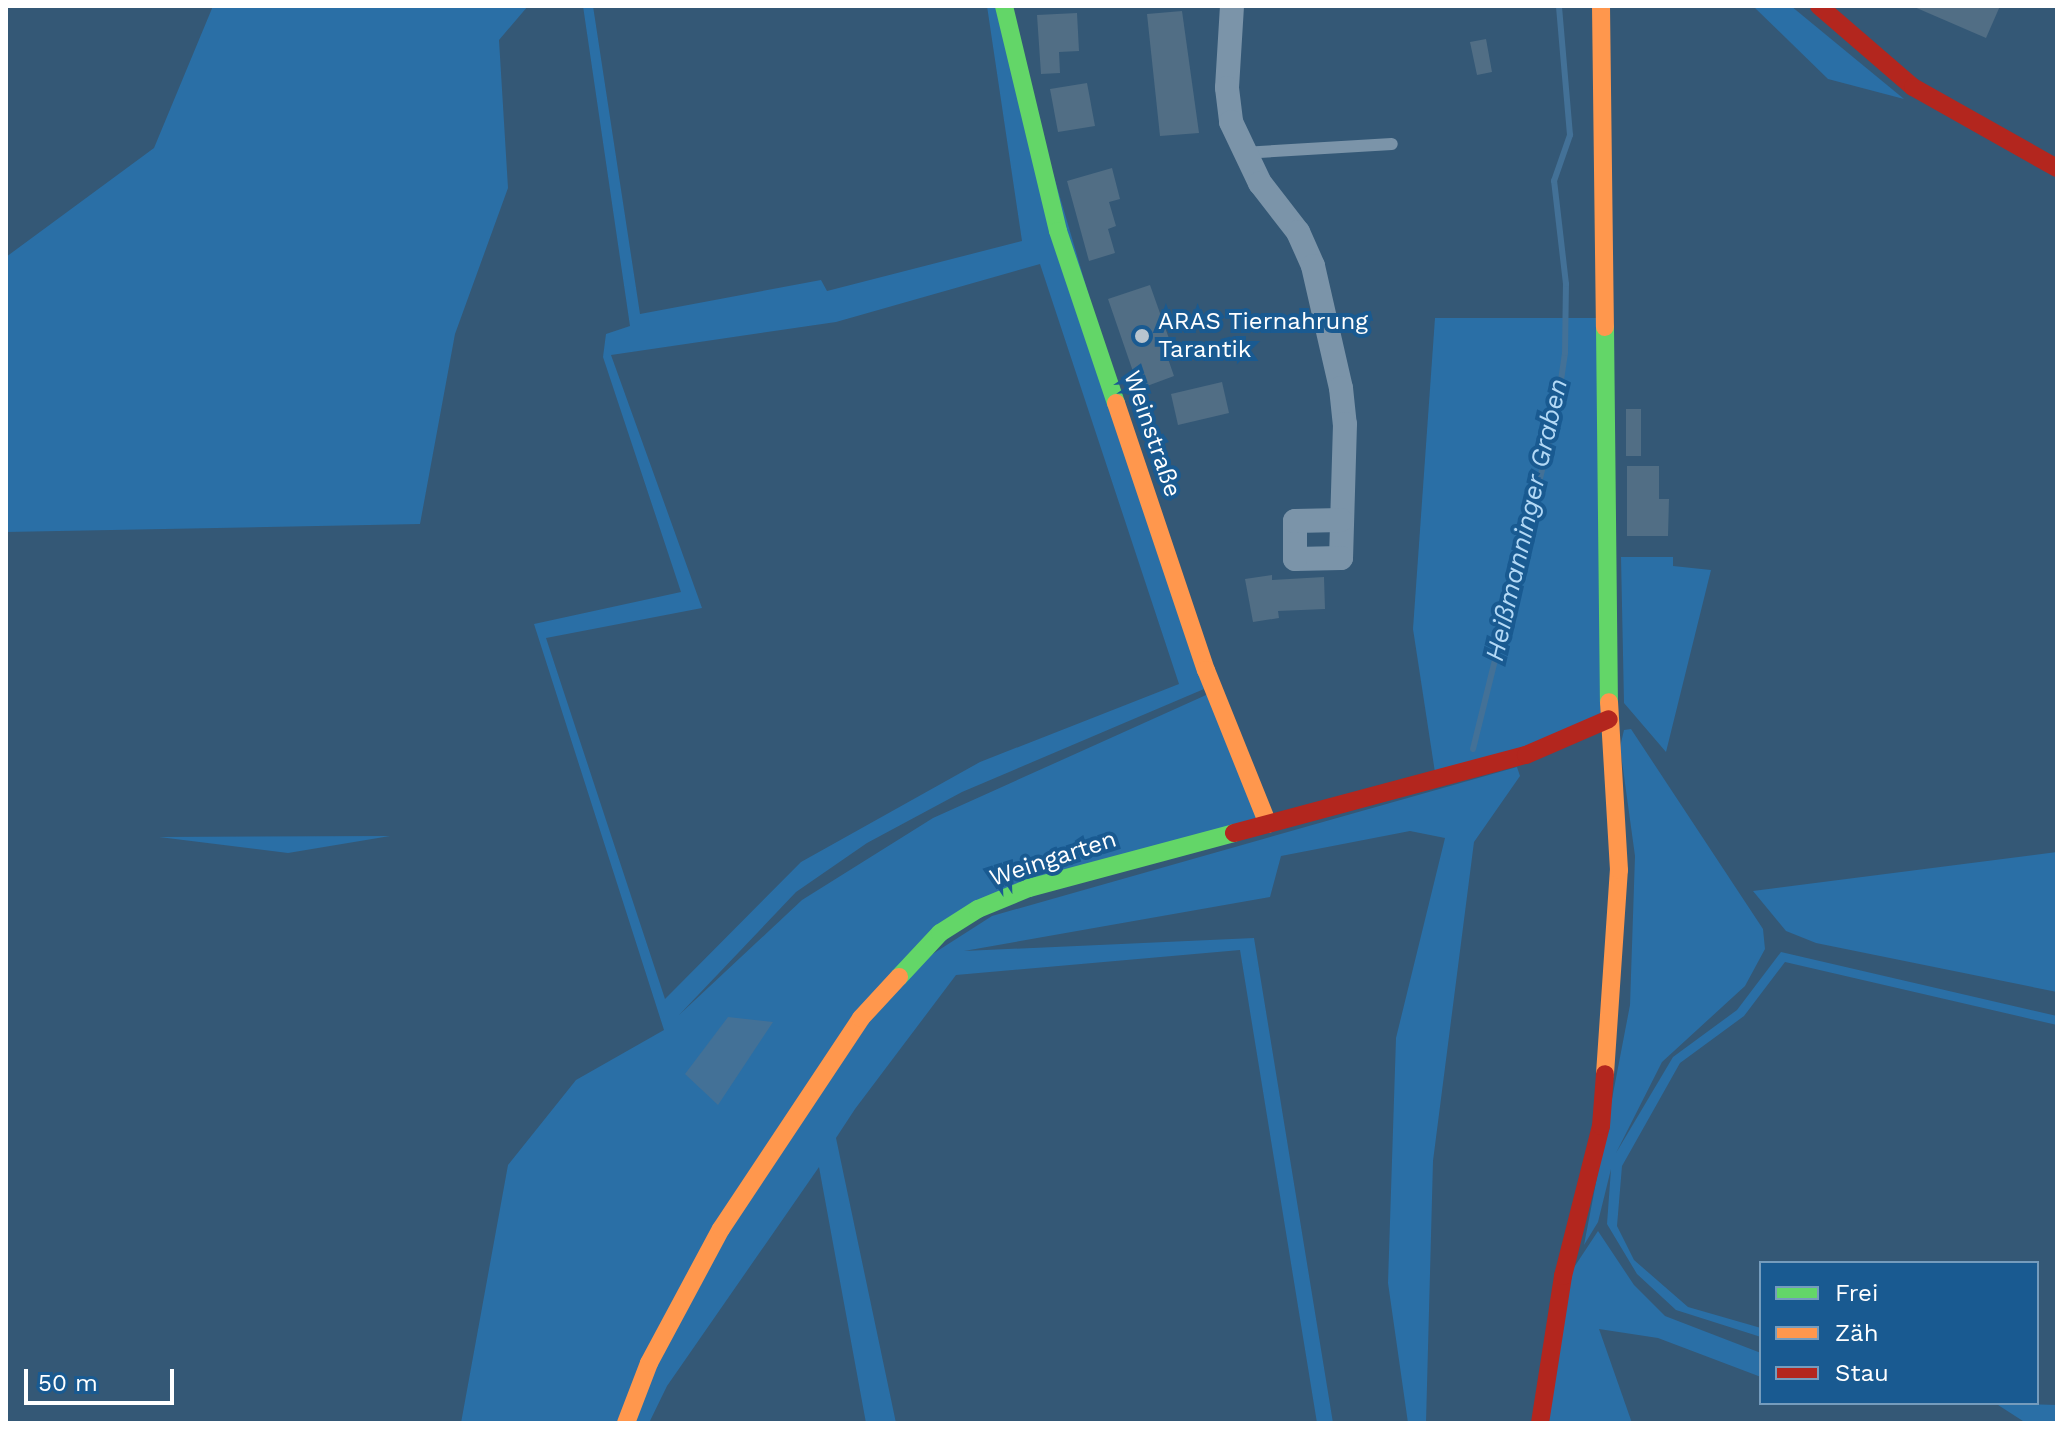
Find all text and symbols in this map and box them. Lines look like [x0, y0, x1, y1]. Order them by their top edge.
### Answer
place label: ARAS Tiernahrung Tarantik [1158, 308, 1369, 364]
marker: ARAS Tiernahrung Tarantik [1133, 327, 1151, 345]
street label: Weinstraße [1117, 367, 1187, 501]
water label: Heißmanninger Graben [1479, 376, 1575, 664]
street label: Weingarten [986, 825, 1120, 893]
legend [1759, 1261, 2039, 1405]
text: Frei [1835, 1279, 1878, 1307]
text: Zäh [1835, 1319, 1879, 1347]
scale bar [28, 1353, 178, 1403]
text: Stau [1835, 1359, 1889, 1387]
text: 50 m [38, 1369, 98, 1397]

